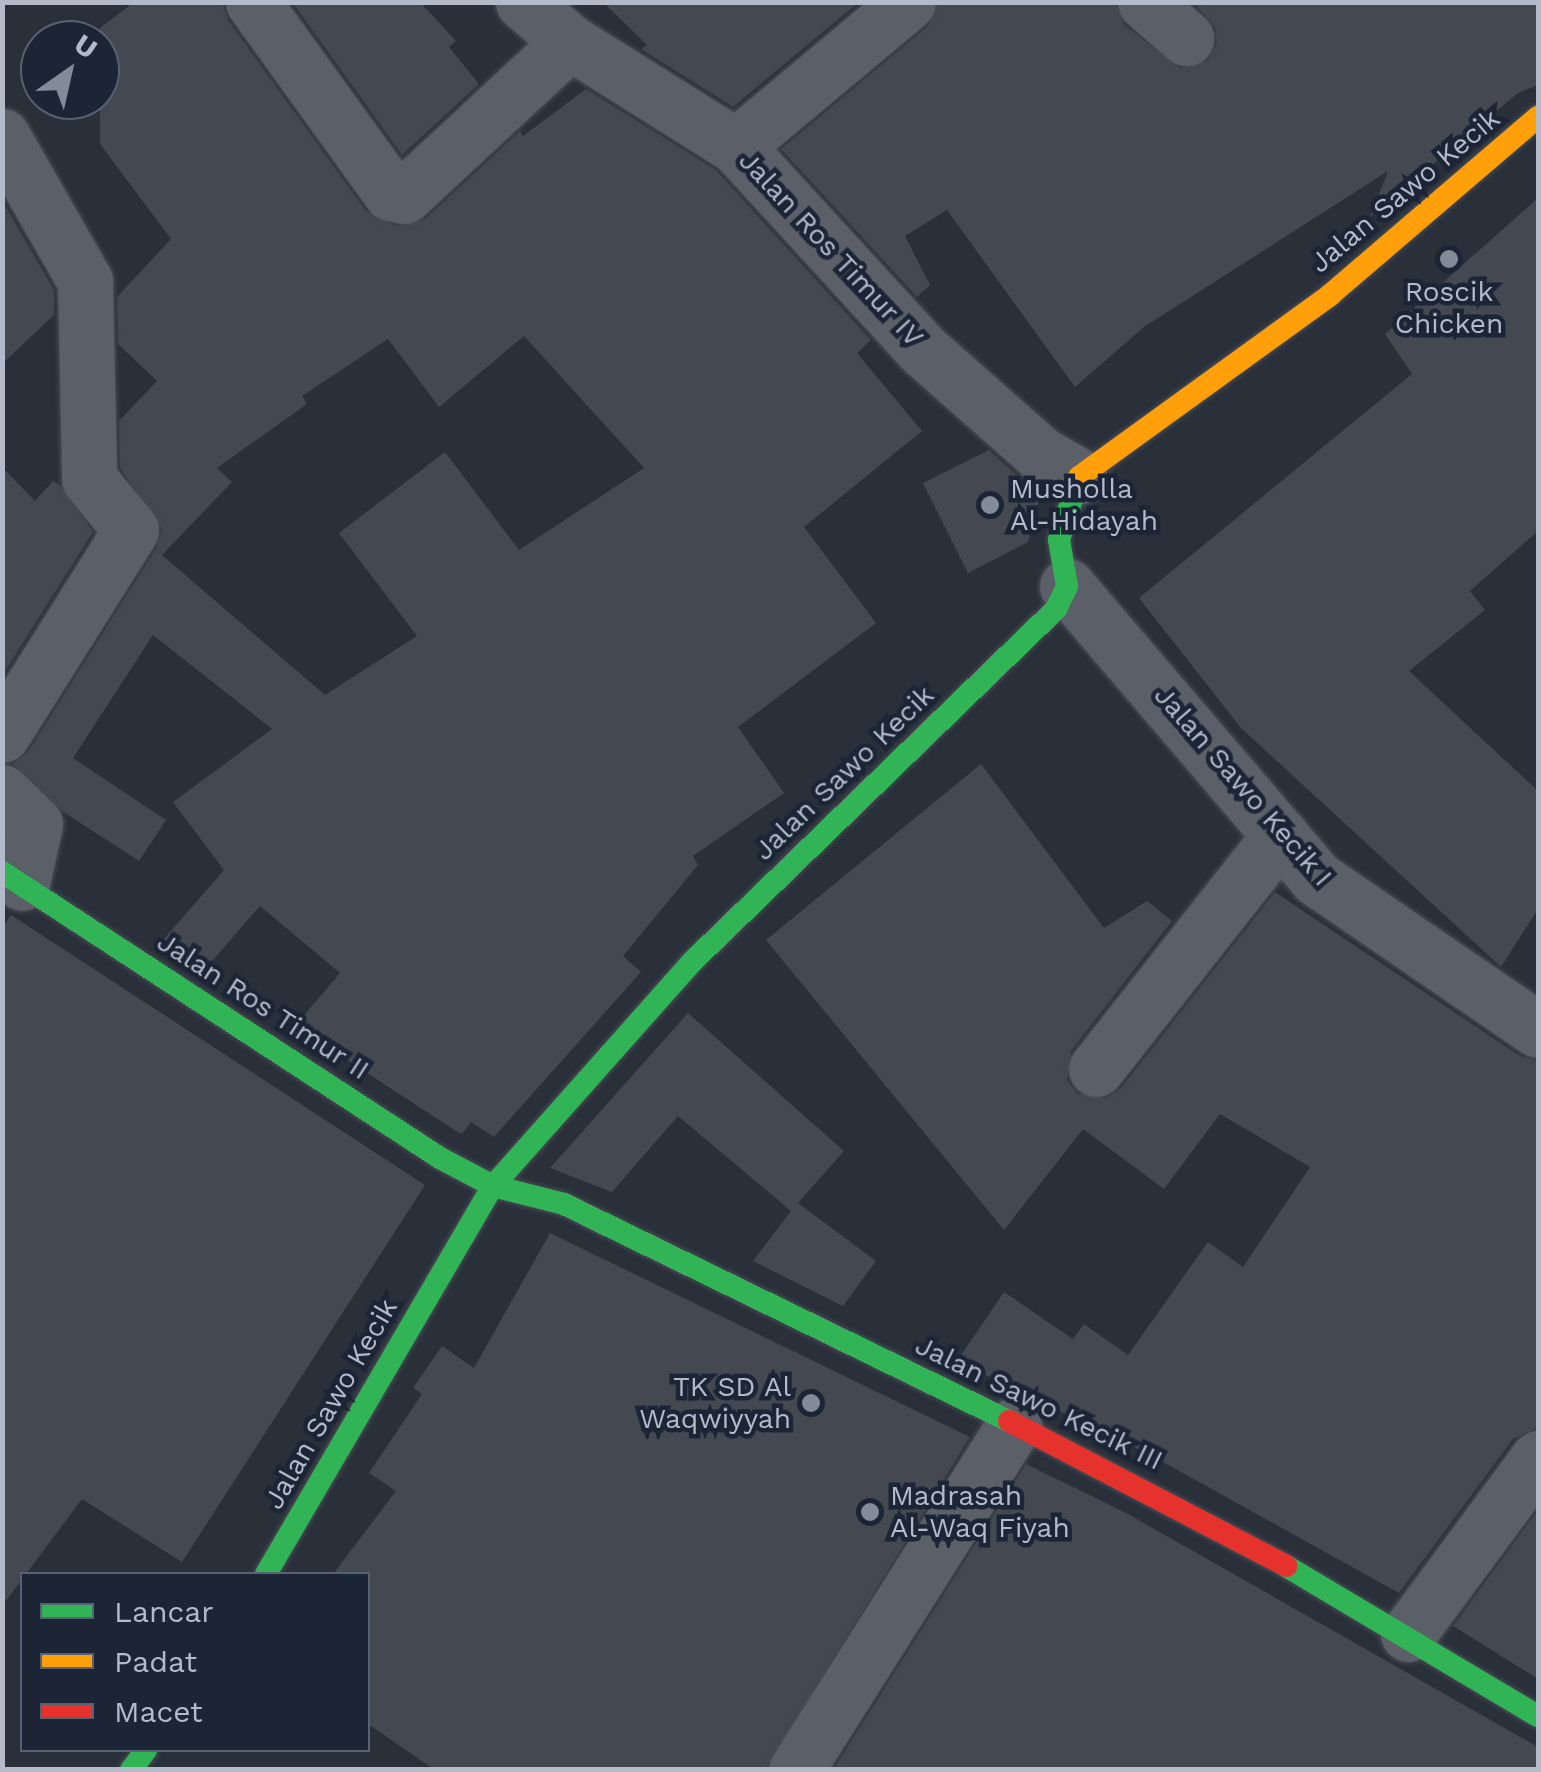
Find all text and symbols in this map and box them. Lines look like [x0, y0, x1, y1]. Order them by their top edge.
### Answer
north arrow [20, 20, 120, 120]
text: U [68, 27, 103, 66]
street label: Jalan Sawo Kecik [1303, 102, 1507, 280]
street label: Jalan Ros Timur IV [731, 144, 931, 354]
marker: Roscik Chicken [1438, 248, 1460, 270]
place label: Roscik Chicken [1395, 275, 1503, 341]
place label: Musholla Al-Hidayah [1010, 472, 1158, 538]
marker: Musholla Al-Hidayah [979, 494, 1001, 516]
street label: Jalan Sawo Kecik [747, 678, 941, 868]
street label: Jalan Sawo Kecik I [1147, 679, 1339, 893]
street label: Jalan Ros Timur II [150, 925, 376, 1087]
street label: Jalan Sawo Kecik [257, 1293, 405, 1515]
street label: Jalan Sawo Kecik III [910, 1328, 1168, 1478]
place label: TK SD Al Waqwiyyah [639, 1370, 791, 1436]
marker: TK SD Al Waqwiyyah [800, 1392, 822, 1414]
place label: Madrasah Al-Waq Fiyah [890, 1479, 1070, 1545]
marker: Madrasah Al-Waq Fiyah [859, 1501, 881, 1523]
legend [20, 1572, 370, 1752]
text: Lancar [114, 1594, 214, 1629]
text: Padat [114, 1644, 197, 1679]
text: Macet [114, 1694, 203, 1729]

